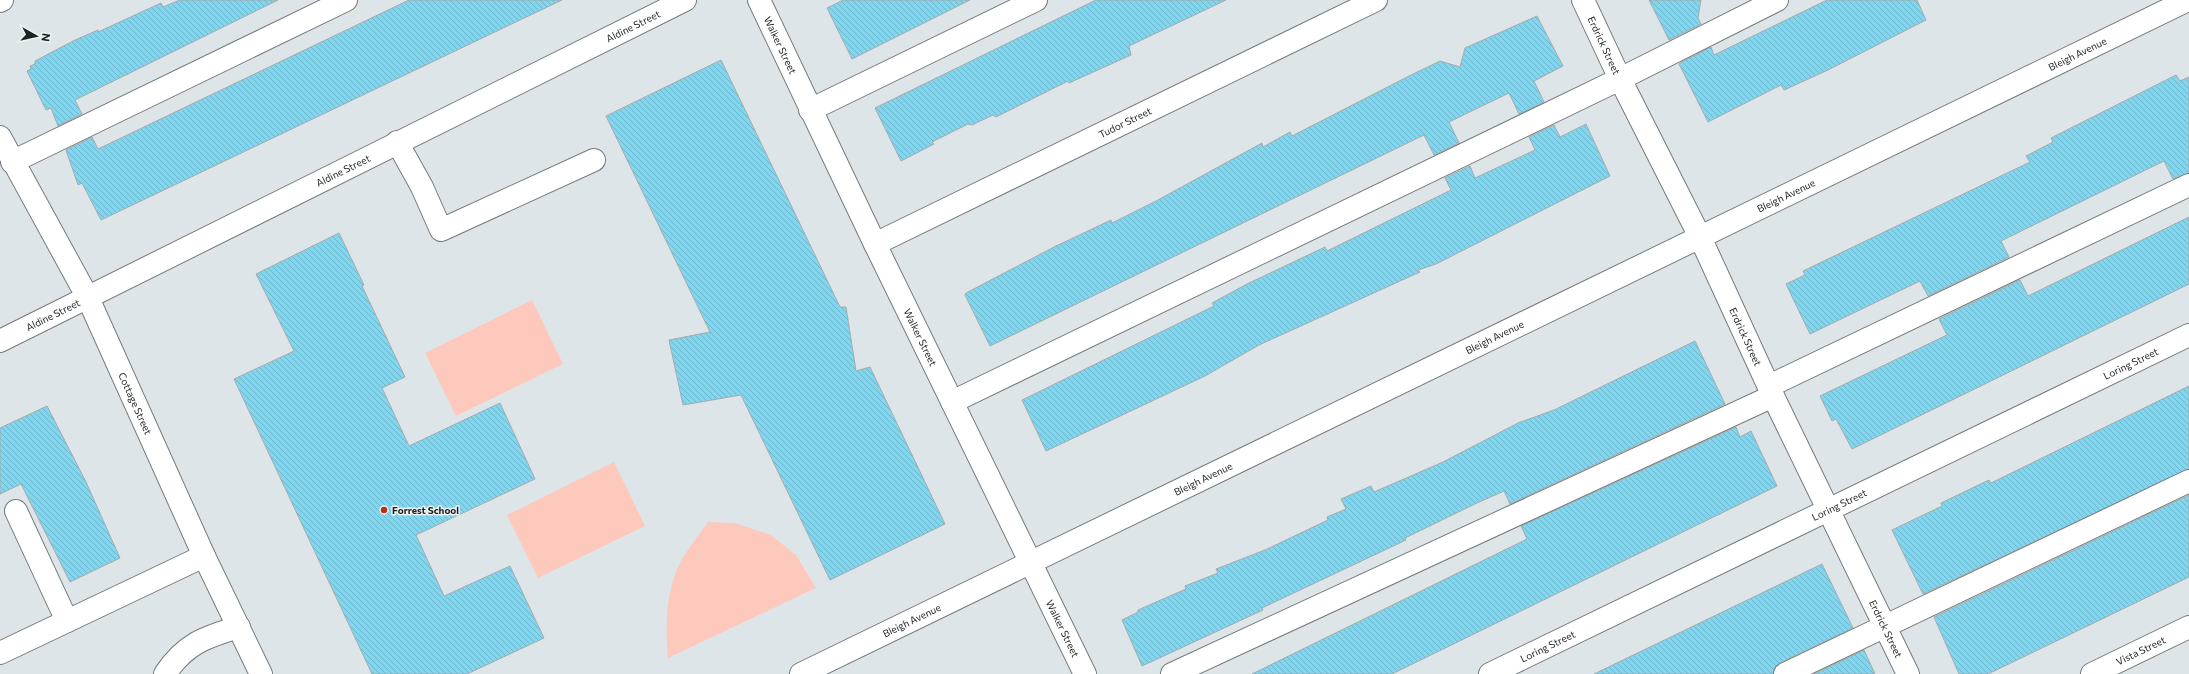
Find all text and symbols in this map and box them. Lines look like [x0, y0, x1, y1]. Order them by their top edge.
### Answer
street label: Aldine Street [604, 7, 662, 44]
street label: Erdrick Street [1585, 14, 1623, 76]
street label: Walker Street [762, 15, 799, 76]
north arrow [16, 16, 56, 56]
text: N [39, 32, 53, 42]
street label: Bleigh Avenue [2046, 35, 2108, 73]
street label: Tudor Street [1097, 104, 1153, 140]
street label: Aldine Street [314, 152, 372, 189]
street label: Bleigh Avenue [1755, 176, 1817, 215]
street label: Aldine Street [24, 296, 82, 333]
street label: Erdrick Street [1727, 306, 1764, 368]
street label: Walker Street [902, 307, 940, 368]
street label: Bleigh Avenue [1463, 318, 1526, 356]
street label: Loring Street [2101, 345, 2160, 382]
street label: Cottage Street [116, 370, 155, 436]
street label: Bleigh Avenue [1172, 459, 1234, 498]
street label: Loring Street [1810, 486, 1869, 523]
place label: Forrest School [392, 504, 459, 516]
marker: Forrest School [379, 505, 389, 515]
street label: Walker Street [1044, 598, 1082, 659]
street label: Erdrick Street [1867, 598, 1905, 660]
street label: Bleigh Avenue [881, 601, 943, 639]
street label: Loring Street [1518, 628, 1577, 664]
street label: Vista Street [2114, 633, 2167, 668]

